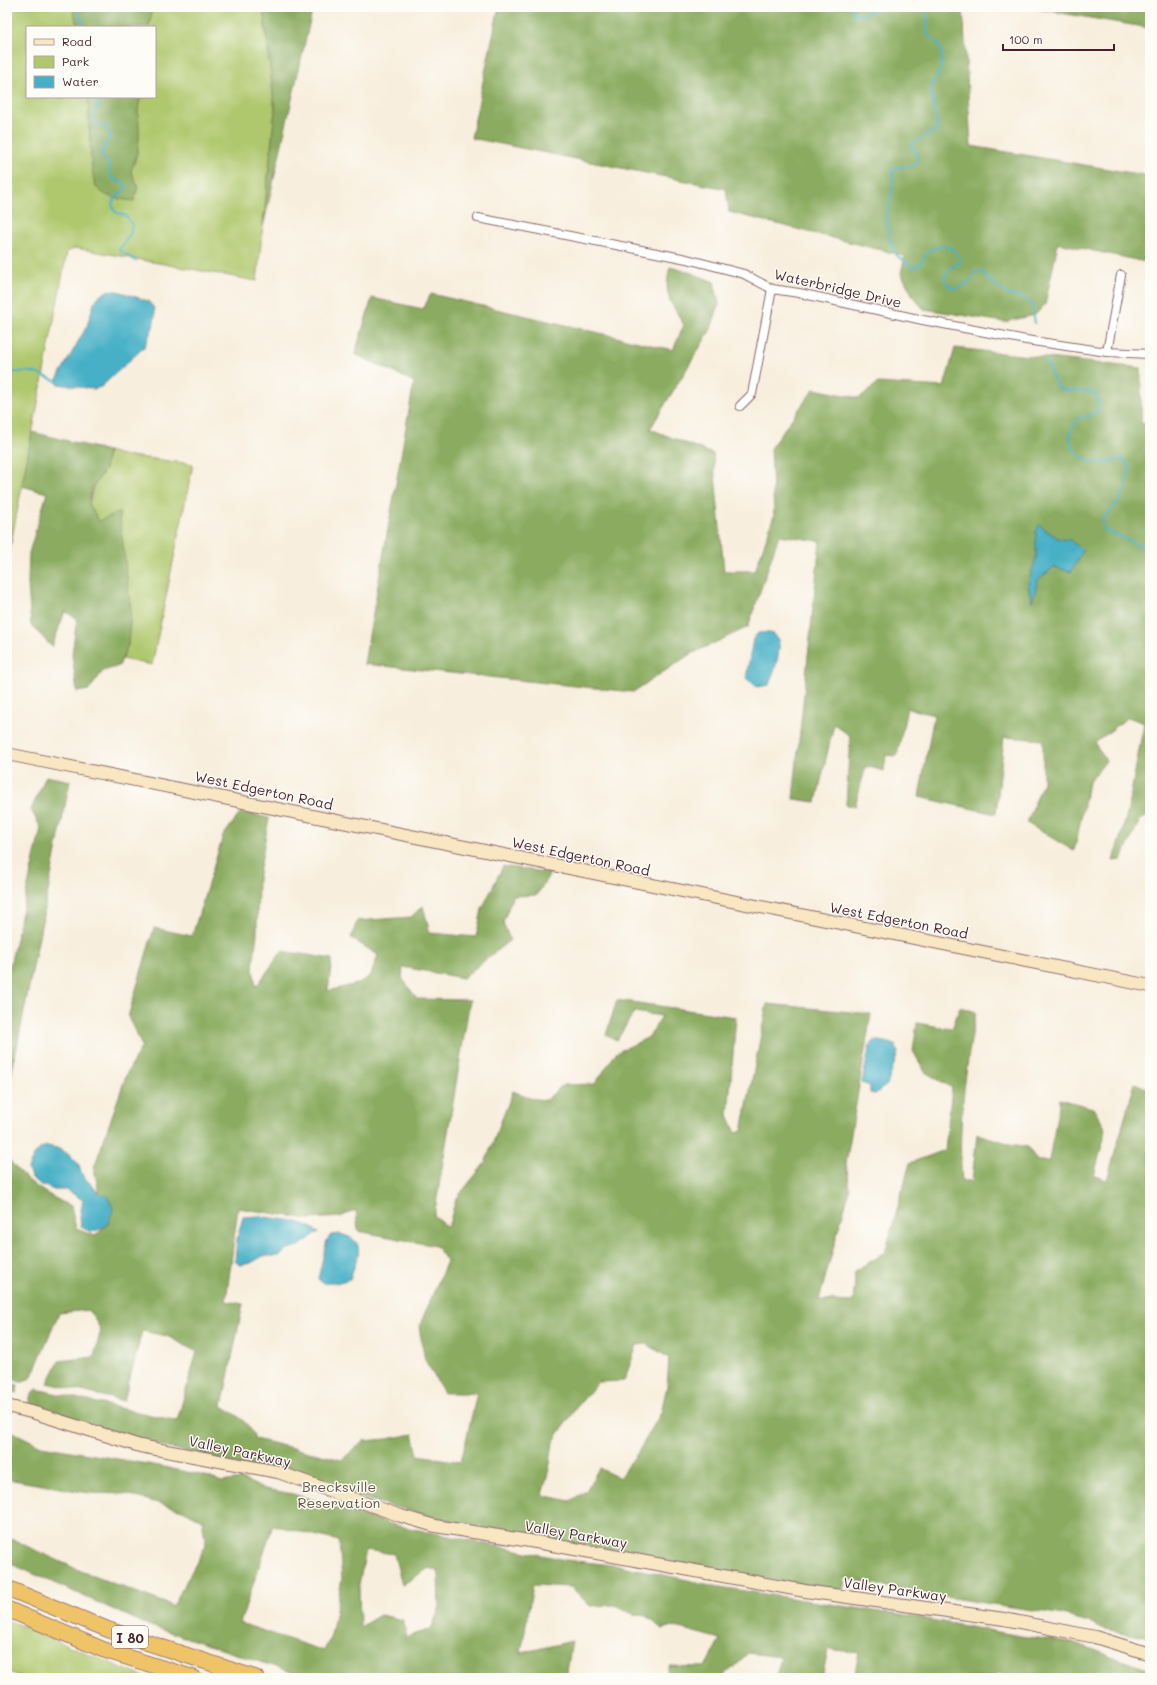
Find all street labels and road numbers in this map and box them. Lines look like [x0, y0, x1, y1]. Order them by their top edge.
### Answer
street label: Waterbridge Drive [772, 264, 904, 312]
street label: West Edgerton Road [193, 766, 335, 814]
street label: West Edgerton Road [510, 832, 652, 880]
street label: West Edgerton Road [828, 897, 970, 943]
street label: Valley Parkway [187, 1431, 293, 1471]
street label: Valley Parkway [523, 1516, 629, 1552]
street label: Valley Parkway [842, 1572, 948, 1606]
road number: I 80 [112, 1626, 148, 1648]

